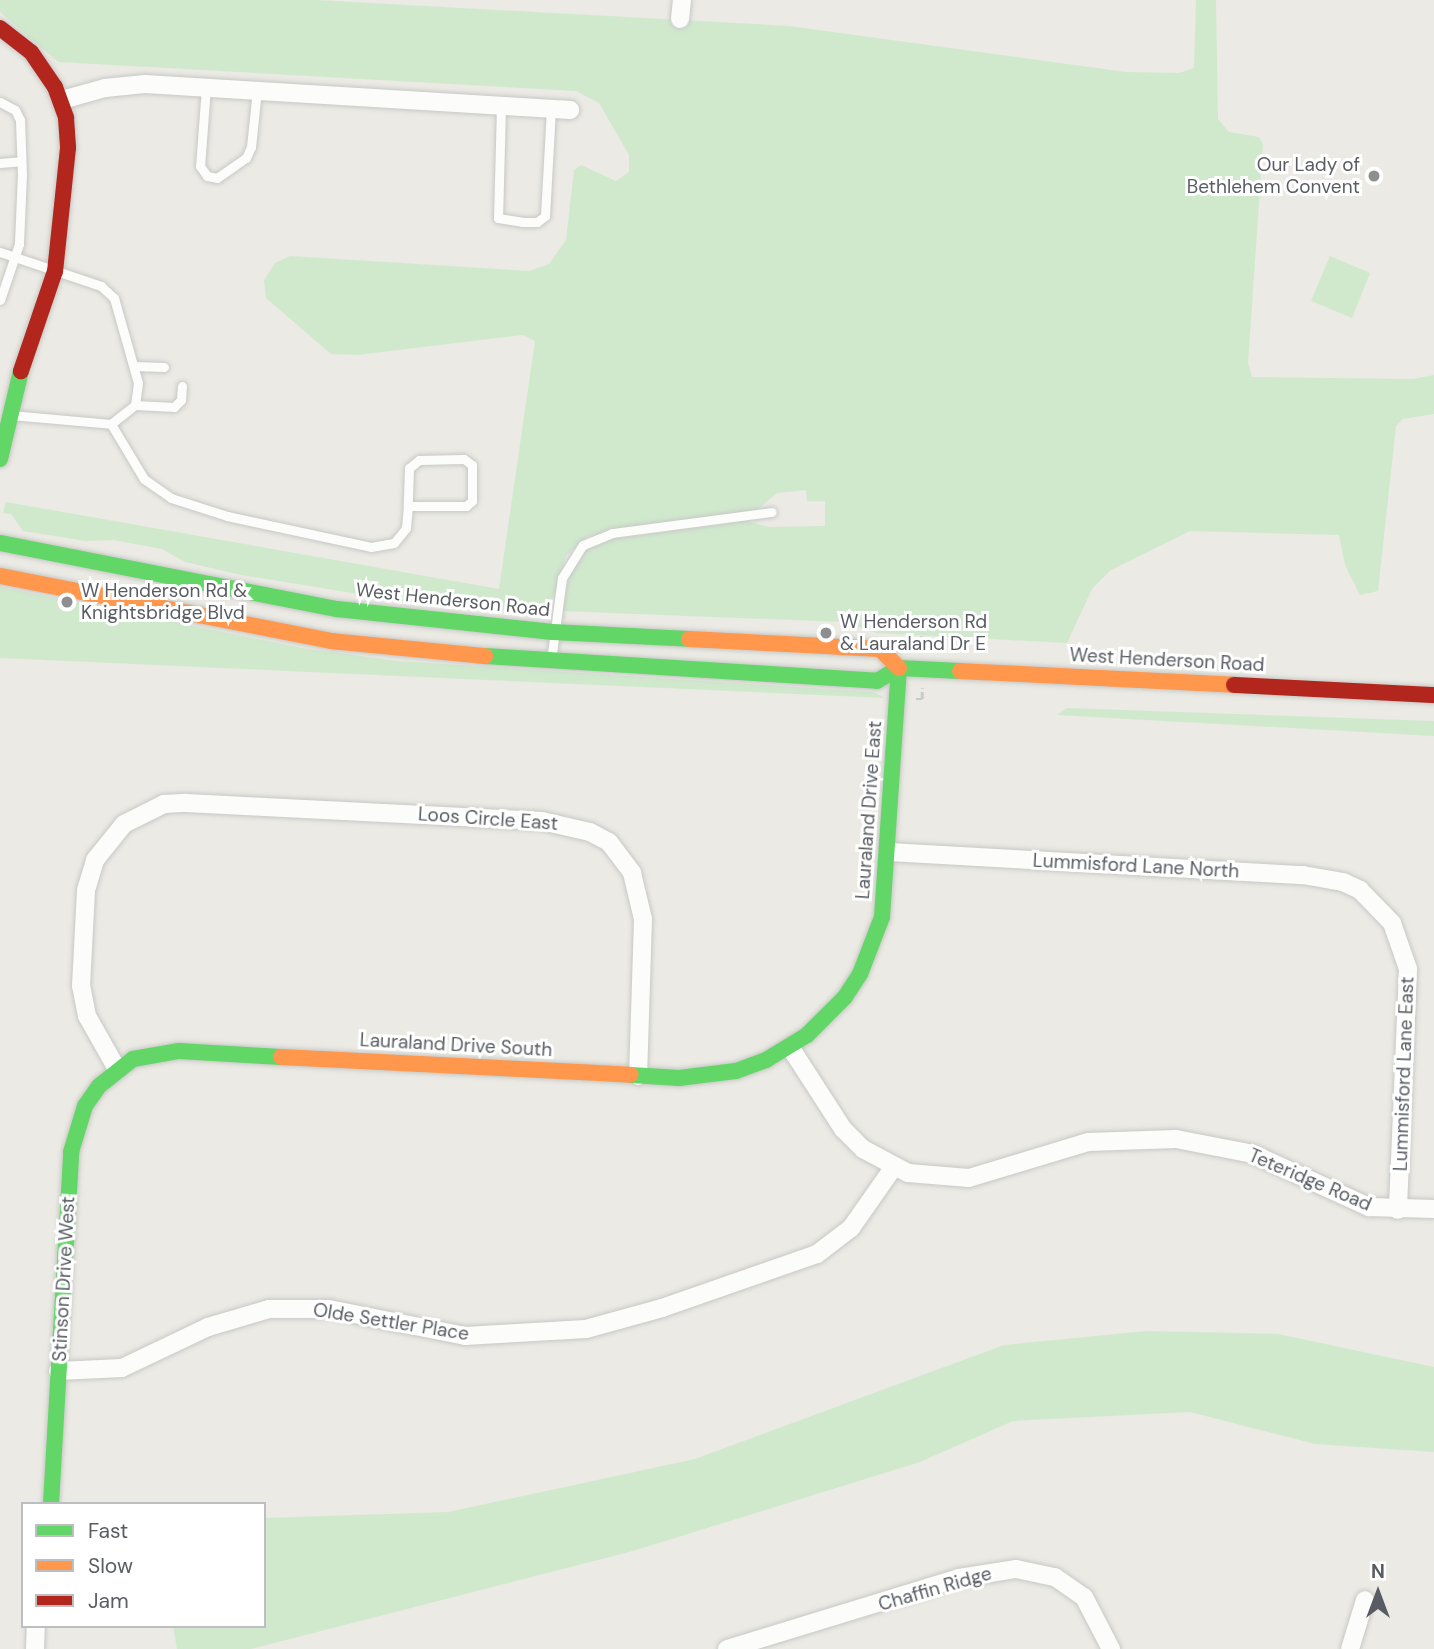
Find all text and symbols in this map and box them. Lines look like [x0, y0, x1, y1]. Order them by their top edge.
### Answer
place label: Our Lady of Bethlehem Convent [1187, 154, 1360, 198]
marker: Our Lady of Bethlehem Convent [1366, 168, 1382, 184]
street label: West Henderson Road [355, 578, 551, 622]
place label: W Henderson Rd & Knightsbridge Blvd [81, 580, 247, 624]
marker: W Henderson Rd & Knightsbridge Blvd [59, 594, 75, 610]
place label: W Henderson Rd & Lauraland Dr E [840, 611, 987, 655]
marker: W Henderson Rd & Lauraland Dr E [818, 625, 834, 641]
street label: West Henderson Road [1069, 644, 1265, 676]
street label: Lauraland Drive East [851, 720, 887, 900]
street label: Loos Circle East [417, 803, 559, 835]
street label: Lummisford Lane North [1032, 849, 1240, 883]
street label: Lummisford Lane East [1389, 976, 1419, 1172]
street label: Lauraland Drive South [359, 1029, 553, 1061]
street label: Teteridge Road [1245, 1144, 1375, 1216]
street label: Stinson Drive West [48, 1196, 80, 1362]
street label: Olde Settler Place [311, 1298, 471, 1346]
legend [21, 1502, 266, 1628]
text: Fast [88, 1517, 128, 1545]
text: Slow [88, 1552, 133, 1580]
north arrow [1343, 1558, 1413, 1628]
text: N [1371, 1559, 1385, 1584]
street label: Chaffin Ridge [876, 1562, 994, 1616]
text: Jam [88, 1587, 129, 1615]

